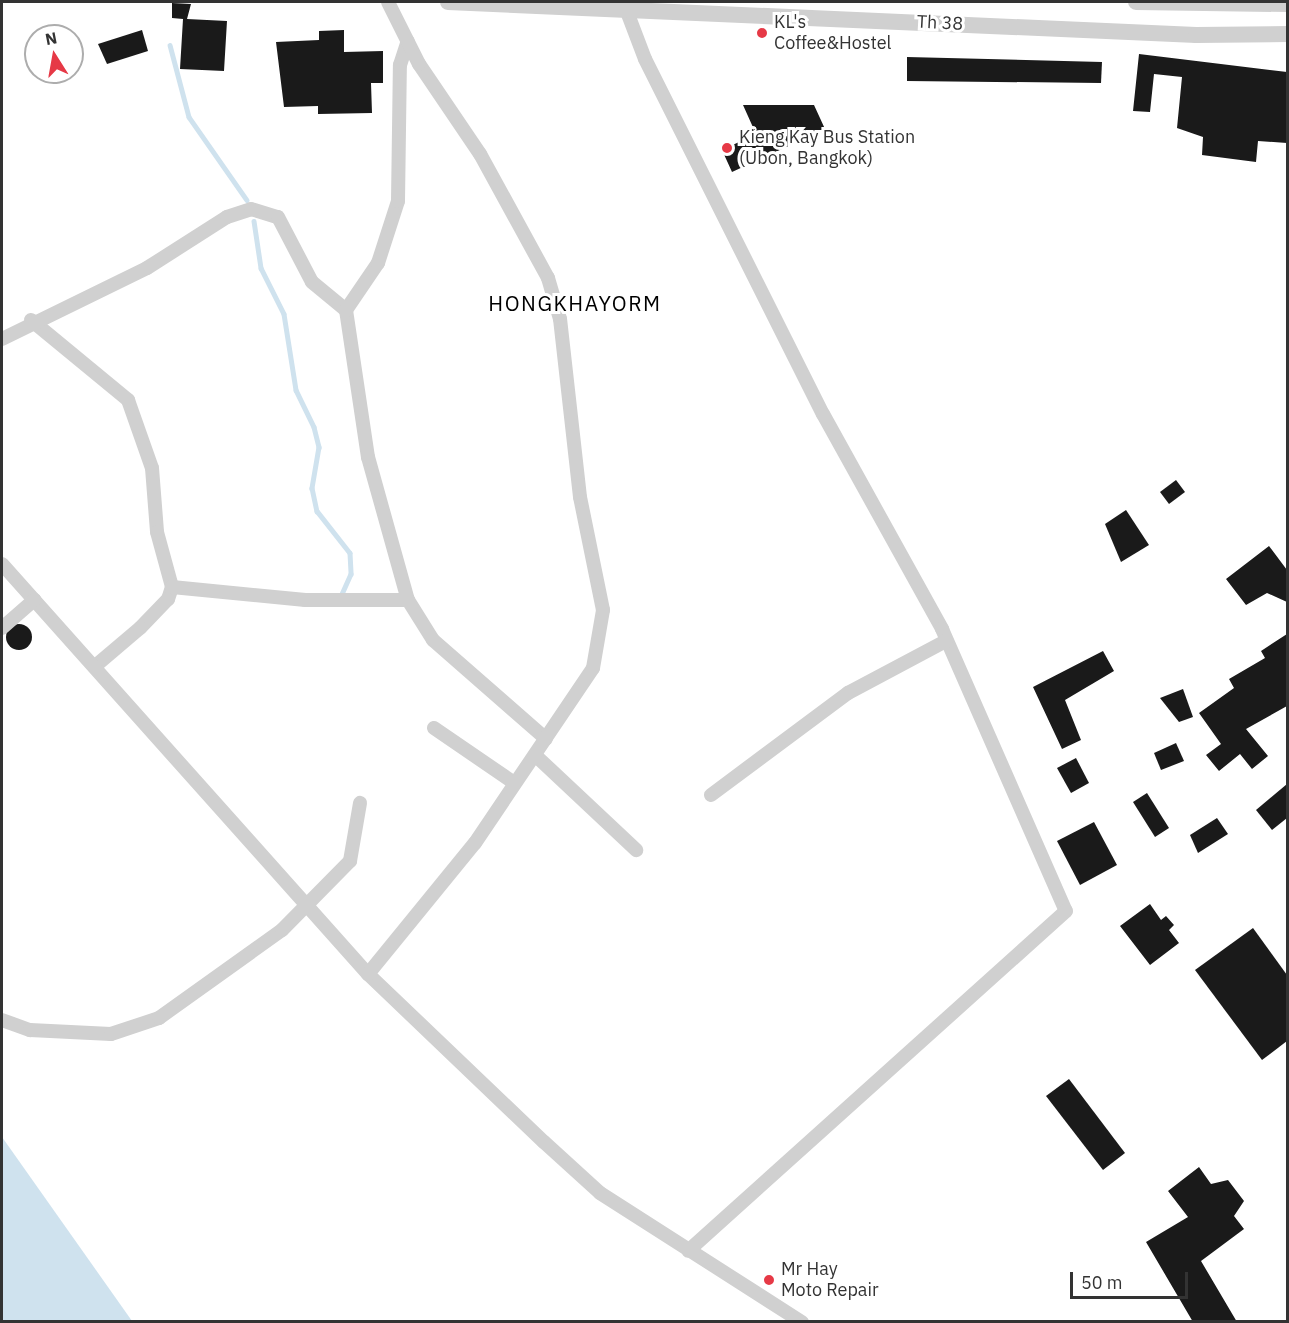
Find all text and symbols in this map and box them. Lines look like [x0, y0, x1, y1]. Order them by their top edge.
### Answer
street label: Th 38 [916, 11, 964, 35]
place label: KL's Coffee&Hostel [774, 12, 891, 54]
north arrow [24, 24, 84, 84]
marker: KL's Coffee&Hostel [755, 26, 769, 40]
text: N [43, 27, 59, 49]
place label: Kieng Kay Bus Station (Ubon, Bangkok) [739, 127, 915, 170]
marker: Kieng Kay Bus Station (Ubon, Bangkok) [720, 141, 734, 155]
district label: HONGKHAYORM [488, 290, 662, 316]
place label: Mr Hay Moto Repair [781, 1259, 879, 1302]
scale bar [1073, 1260, 1192, 1298]
text: 50 m [1081, 1271, 1123, 1294]
marker: Mr Hay Moto Repair [762, 1273, 776, 1287]

